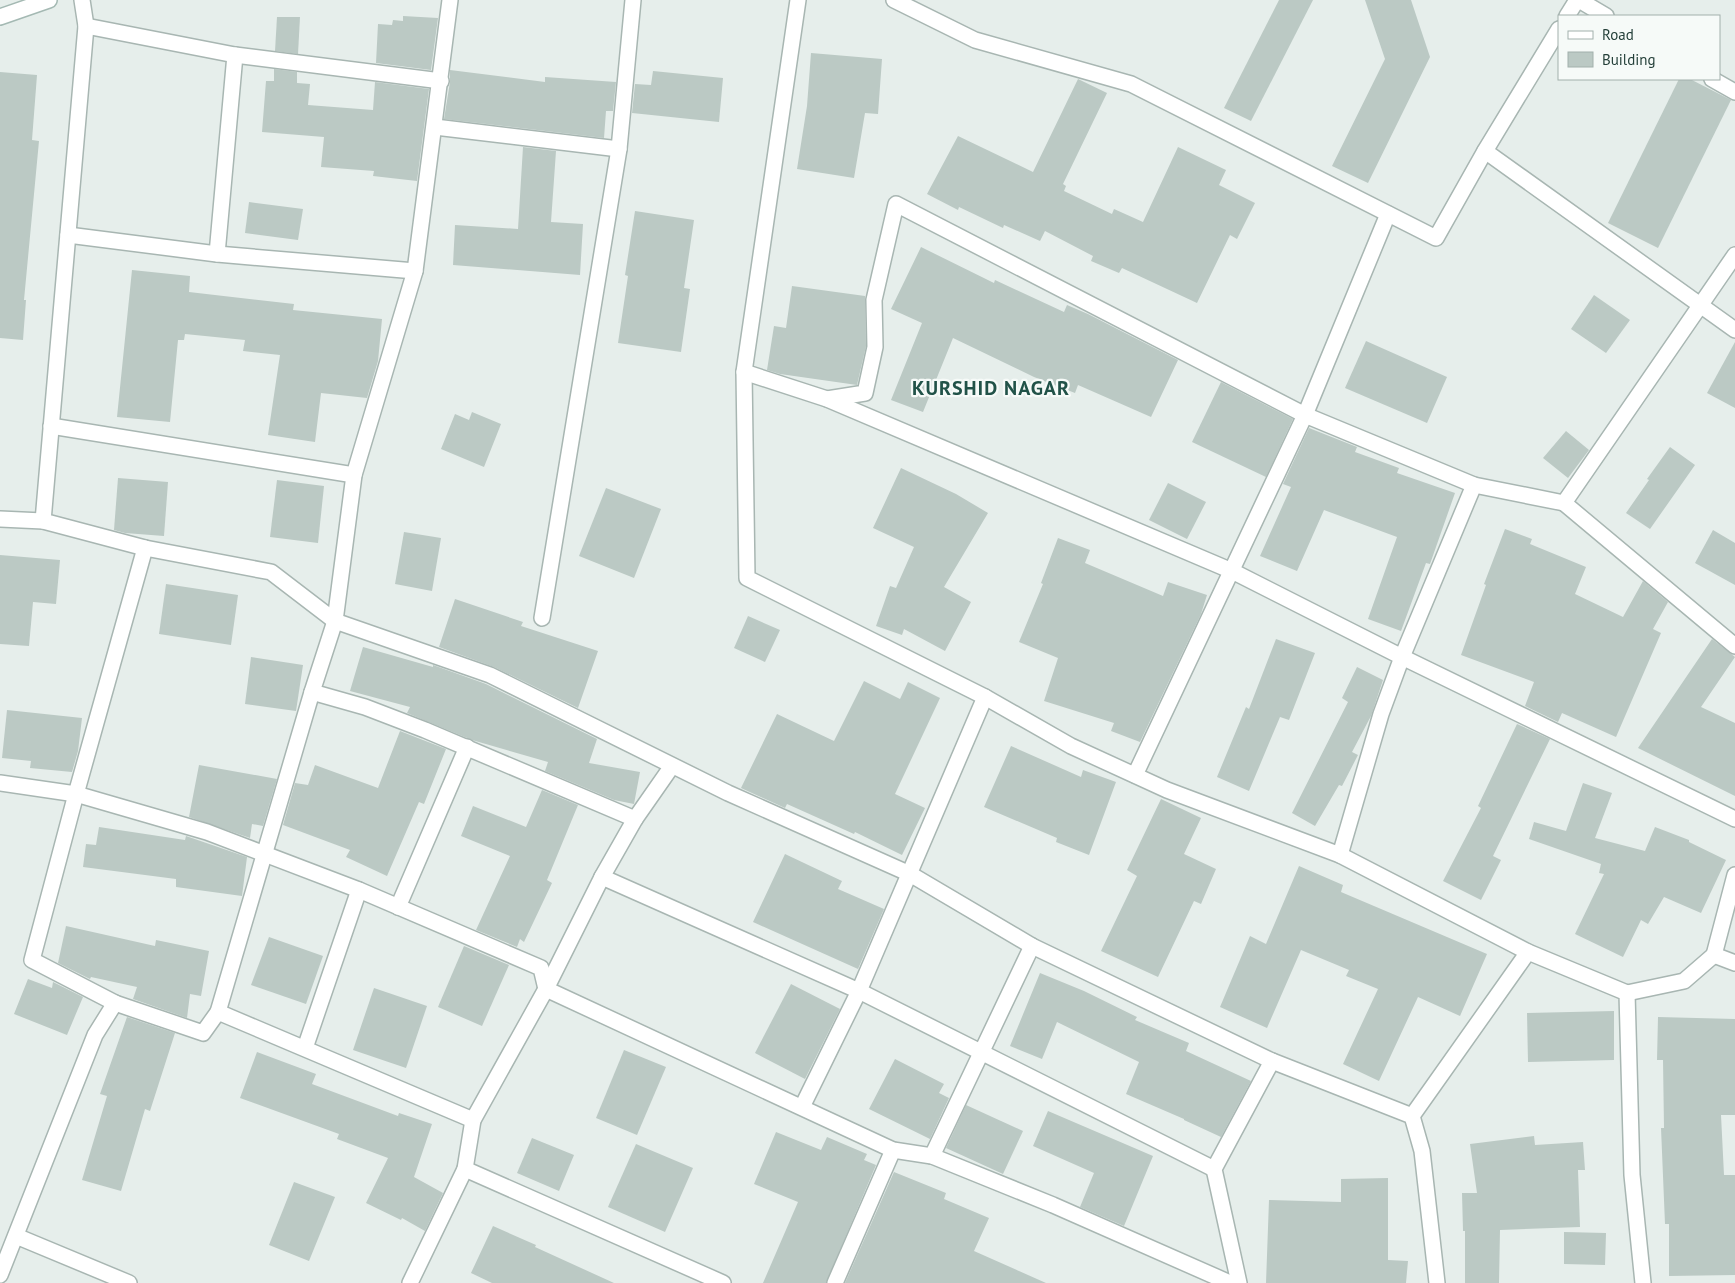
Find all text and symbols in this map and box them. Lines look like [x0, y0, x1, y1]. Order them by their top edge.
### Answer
legend [1558, 15, 1720, 80]
text: Road [1602, 25, 1634, 44]
text: Building [1602, 50, 1656, 69]
district label: KURSHID NAGAR [912, 375, 1070, 401]

